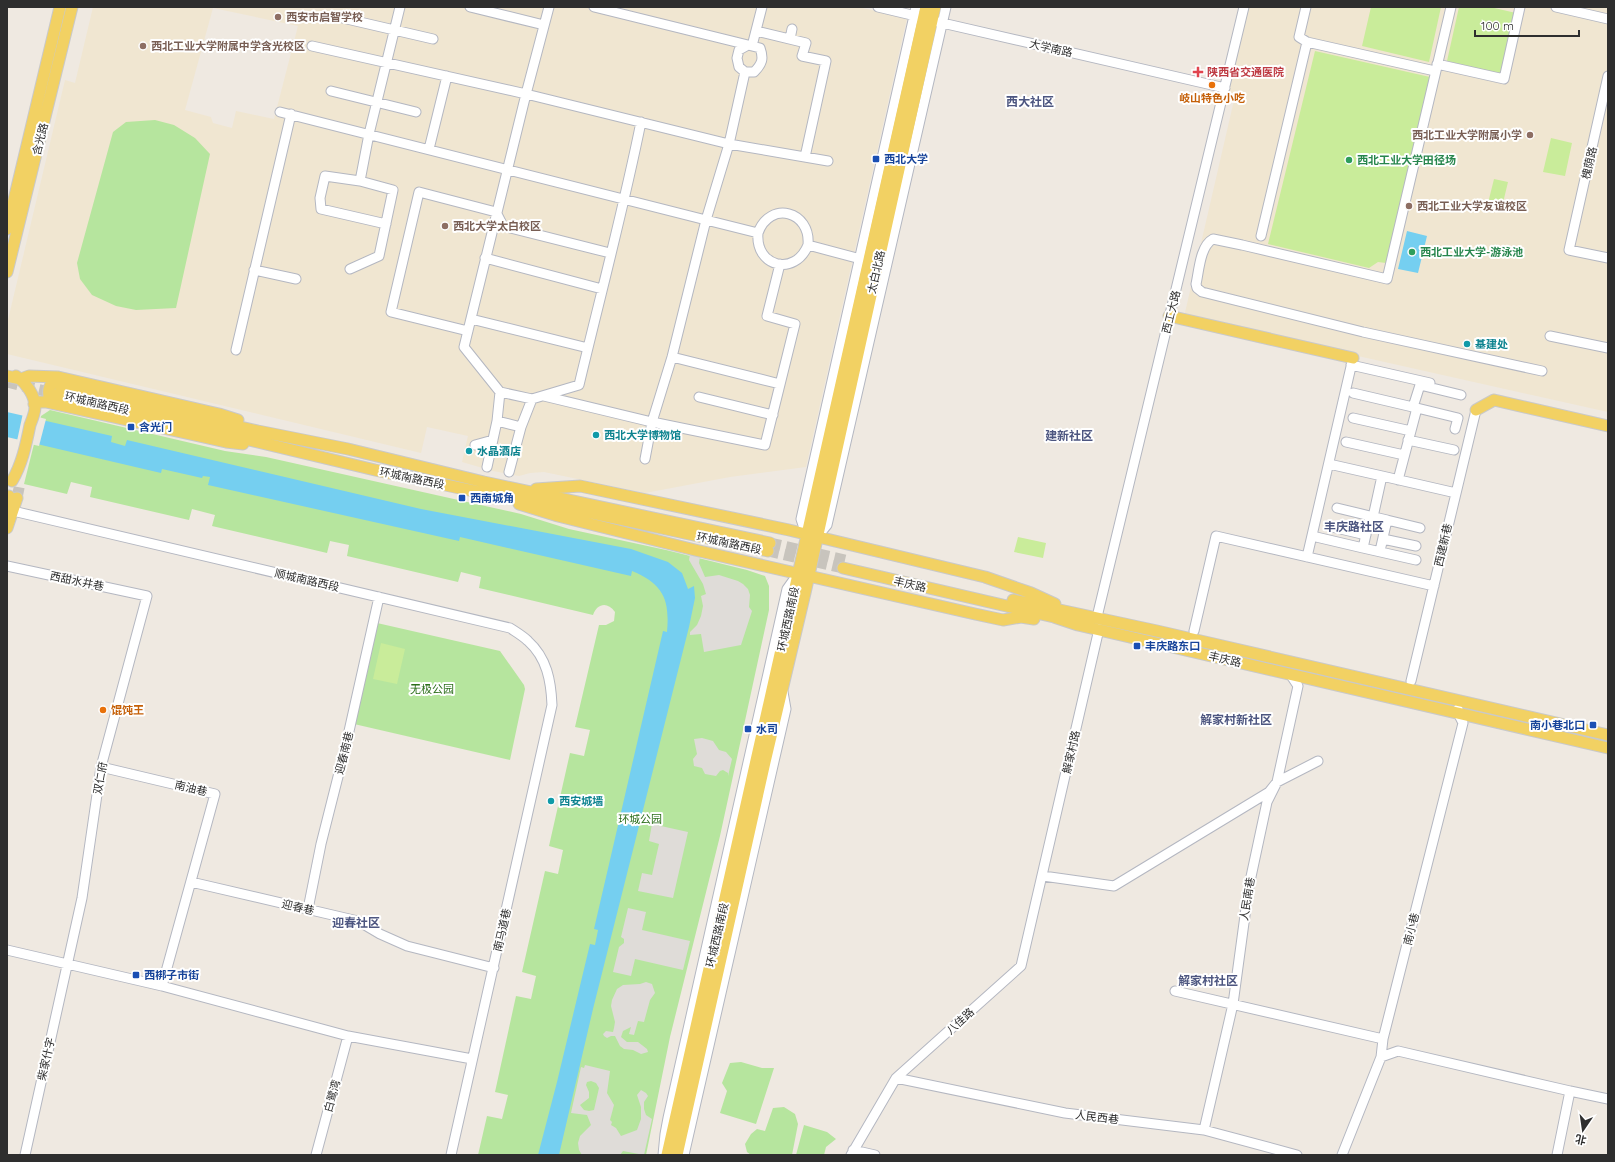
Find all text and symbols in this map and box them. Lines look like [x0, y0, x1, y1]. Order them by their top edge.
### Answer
place label: 西安市启智学校 [286, 10, 363, 24]
marker: 西安市启智学校 [273, 12, 283, 22]
scale bar [1475, 12, 1579, 38]
text: 100 m [1481, 18, 1514, 33]
street label: 大学南路 [1028, 36, 1074, 60]
place label: 西北工业大学附属中学含光校区 [151, 39, 305, 53]
marker: 西北工业大学附属中学含光校区 [138, 41, 148, 51]
place label: 陕西省交通医院 [1207, 65, 1284, 79]
marker: 陕西省交通医院 [1192, 66, 1204, 78]
marker: 岐山特色小吃 [1207, 80, 1217, 90]
place label: 岐山特色小吃 [1179, 91, 1245, 105]
district label: 西大社区 [1006, 94, 1054, 109]
street label: 含光路 [29, 121, 51, 157]
place label: 西北工业大学附属小学 [1412, 128, 1522, 142]
marker: 西北工业大学附属小学 [1525, 130, 1535, 140]
street label: 槐荫路 [1578, 145, 1600, 181]
place label: 西北大学 [884, 152, 928, 166]
place label: 西北工业大学田径场 [1357, 153, 1456, 167]
marker: 西北大学 [871, 154, 881, 164]
marker: 西北工业大学田径场 [1344, 155, 1354, 165]
place label: 西北工业大学友谊校区 [1417, 199, 1527, 213]
marker: 西北工业大学友谊校区 [1404, 201, 1414, 211]
place label: 西北大学太白校区 [453, 219, 541, 233]
marker: 西北大学太白校区 [440, 221, 450, 231]
place label: 西北工业大学-游泳池 [1420, 245, 1523, 259]
marker: 西北工业大学-游泳池 [1407, 247, 1417, 257]
street label: 太白北路 [864, 249, 888, 295]
street label: 西工大路 [1159, 289, 1183, 335]
place label: 基建处 [1475, 337, 1508, 351]
marker: 基建处 [1462, 339, 1472, 349]
street label: 环城南路西段 [63, 389, 131, 417]
place label: 含光门 [139, 420, 172, 434]
marker: 含光门 [126, 422, 136, 432]
place label: 西北大学博物馆 [604, 428, 681, 442]
district label: 建新社区 [1045, 428, 1093, 443]
marker: 西北大学博物馆 [591, 430, 601, 440]
place label: 水晶酒店 [477, 444, 521, 458]
marker: 水晶酒店 [464, 446, 474, 456]
street label: 环城南路西段 [378, 464, 446, 492]
place label: 西南城角 [470, 491, 514, 505]
marker: 西南城角 [457, 493, 467, 503]
district label: 丰庆路社区 [1324, 519, 1384, 534]
street label: 西建新巷 [1431, 522, 1455, 568]
street label: 环城南路西段 [695, 529, 763, 557]
street label: 顺城南路西段 [273, 566, 341, 594]
street label: 西甜水井巷 [49, 568, 105, 594]
street label: 丰庆路 [892, 573, 928, 595]
street label: 环城西路南段 [774, 585, 802, 653]
place label: 丰庆路东口 [1145, 639, 1200, 653]
marker: 丰庆路东口 [1132, 641, 1142, 651]
street label: 丰庆路 [1207, 648, 1243, 670]
park label: 无极公园 [410, 682, 454, 696]
place label: 馄饨王 [111, 703, 144, 717]
marker: 馄饨王 [98, 705, 108, 715]
district label: 解家村新社区 [1200, 712, 1272, 727]
place label: 南小巷北口 [1530, 718, 1585, 732]
marker: 南小巷北口 [1588, 720, 1598, 730]
place label: 水司 [756, 722, 778, 736]
marker: 水司 [743, 724, 753, 734]
street label: 解家村路 [1059, 729, 1083, 775]
street label: 迎春南巷 [332, 730, 356, 776]
street label: 双仁府 [90, 761, 110, 795]
street label: 南油巷 [173, 777, 209, 799]
place label: 西安城墙 [559, 794, 603, 808]
marker: 西安城墙 [546, 796, 556, 806]
park label: 环城公园 [618, 812, 662, 826]
street label: 人民南巷 [1237, 876, 1257, 922]
street label: 迎春巷 [280, 896, 316, 918]
street label: 环城西路南段 [703, 901, 731, 969]
street label: 南马道巷 [490, 907, 514, 953]
street label: 南小巷 [1400, 911, 1422, 947]
district label: 迎春社区 [332, 915, 380, 930]
place label: 西梆子市街 [144, 968, 199, 982]
marker: 西梆子市街 [131, 970, 141, 980]
district label: 解家村社区 [1178, 973, 1238, 988]
street label: 八佳路 [943, 1005, 977, 1037]
street label: 柴家什字 [34, 1036, 58, 1082]
street label: 白鹭湾 [321, 1078, 343, 1114]
street label: 人民西巷 [1074, 1107, 1120, 1127]
north arrow [1563, 1110, 1603, 1150]
text: 北 [1574, 1132, 1588, 1148]

